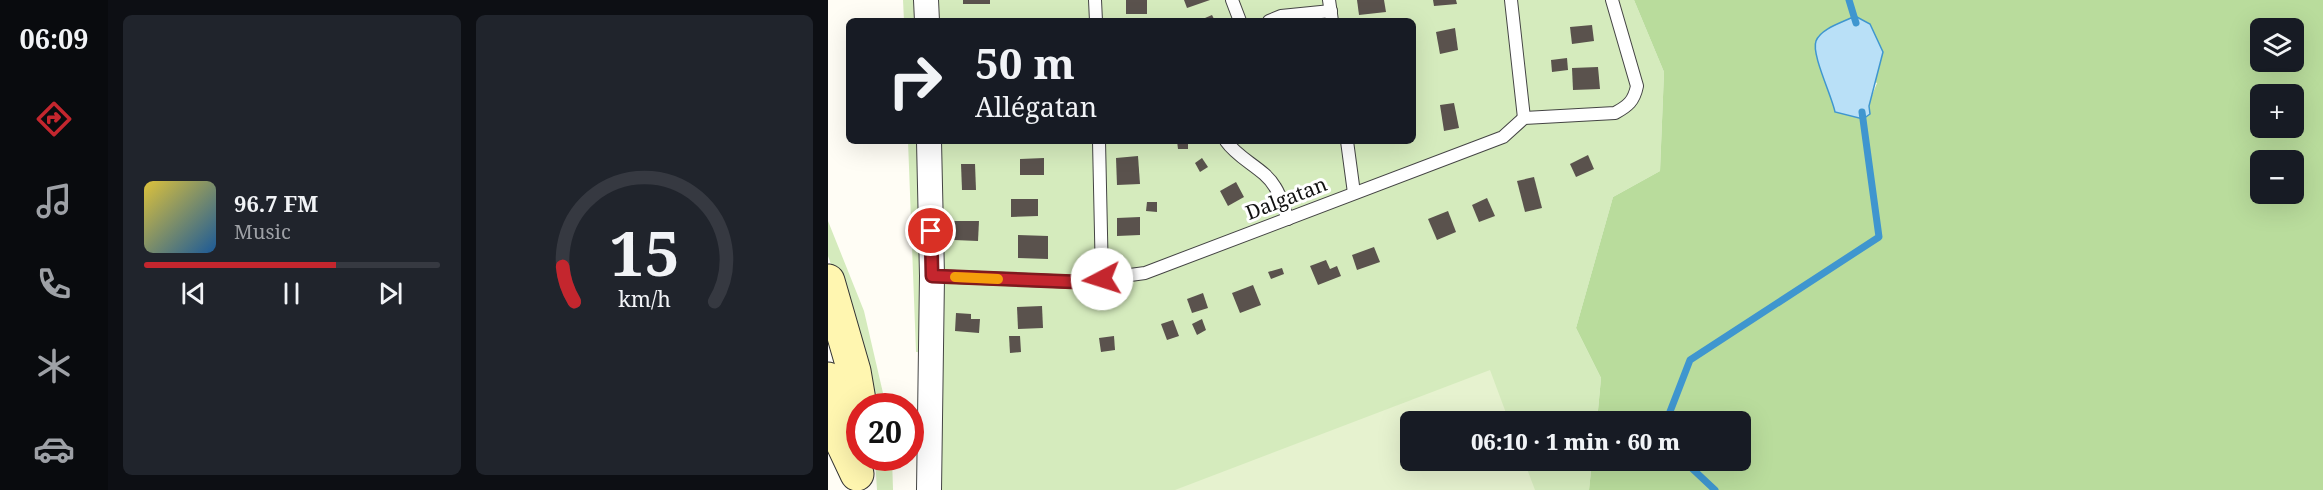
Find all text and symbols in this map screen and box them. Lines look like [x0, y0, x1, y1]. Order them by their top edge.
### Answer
map controls [2250, 18, 2304, 204]
button: layers [2250, 18, 2304, 72]
text: 06:09 [19, 20, 89, 57]
text: 50 m [975, 34, 1075, 91]
icon: right [876, 42, 954, 120]
button: + [2250, 84, 2304, 138]
text: Allégatan [975, 88, 1097, 125]
icon: directions [33, 98, 75, 140]
button: − [2250, 150, 2304, 204]
street label: Dalgatan [1241, 170, 1331, 226]
icon: music [33, 180, 75, 222]
text: 96.7 FM [234, 188, 318, 218]
pin [905, 205, 956, 256]
text: 15 [609, 209, 680, 294]
icon: arrive [914, 214, 947, 247]
text: Music [234, 218, 291, 245]
position arrow [1070, 247, 1134, 311]
icon: phone [33, 263, 75, 305]
icon: previous [177, 277, 210, 310]
icon: pause [275, 277, 308, 310]
icon: next [374, 277, 407, 310]
text: km/h [618, 284, 671, 313]
icon: climate [33, 345, 75, 387]
speed limit sign: 20 [846, 393, 924, 471]
text: 06:10 · 1 min · 60 m [1471, 426, 1680, 456]
icon: car [33, 428, 75, 470]

